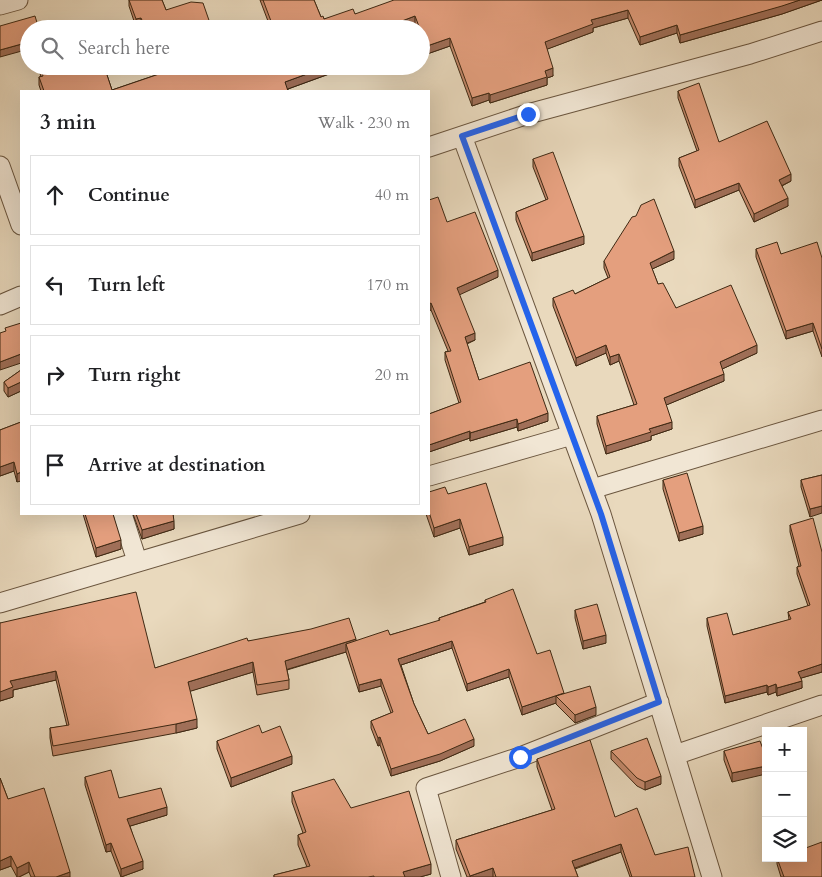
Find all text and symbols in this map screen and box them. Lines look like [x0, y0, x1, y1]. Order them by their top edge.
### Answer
search box [20, 20, 430, 75]
icon: search [38, 34, 66, 62]
text: Search here [78, 35, 170, 61]
route end [517, 103, 540, 126]
text: 3 min [40, 108, 96, 137]
text: Walk · 230 m [318, 112, 410, 134]
icon: ahead [41, 181, 69, 209]
text: Continue [88, 182, 170, 208]
text: 40 m [375, 184, 409, 206]
icon: left [41, 271, 69, 299]
text: Turn left [88, 272, 165, 298]
text: 170 m [367, 274, 409, 296]
icon: right [41, 361, 69, 389]
text: Turn right [88, 362, 180, 388]
text: 20 m [375, 364, 409, 386]
icon: arrive [41, 451, 69, 479]
text: Arrive at destination [88, 452, 265, 478]
map controls [762, 727, 807, 862]
button: + [762, 727, 807, 772]
route start [509, 746, 532, 769]
button: − [762, 772, 807, 817]
button: layers [762, 817, 807, 862]

